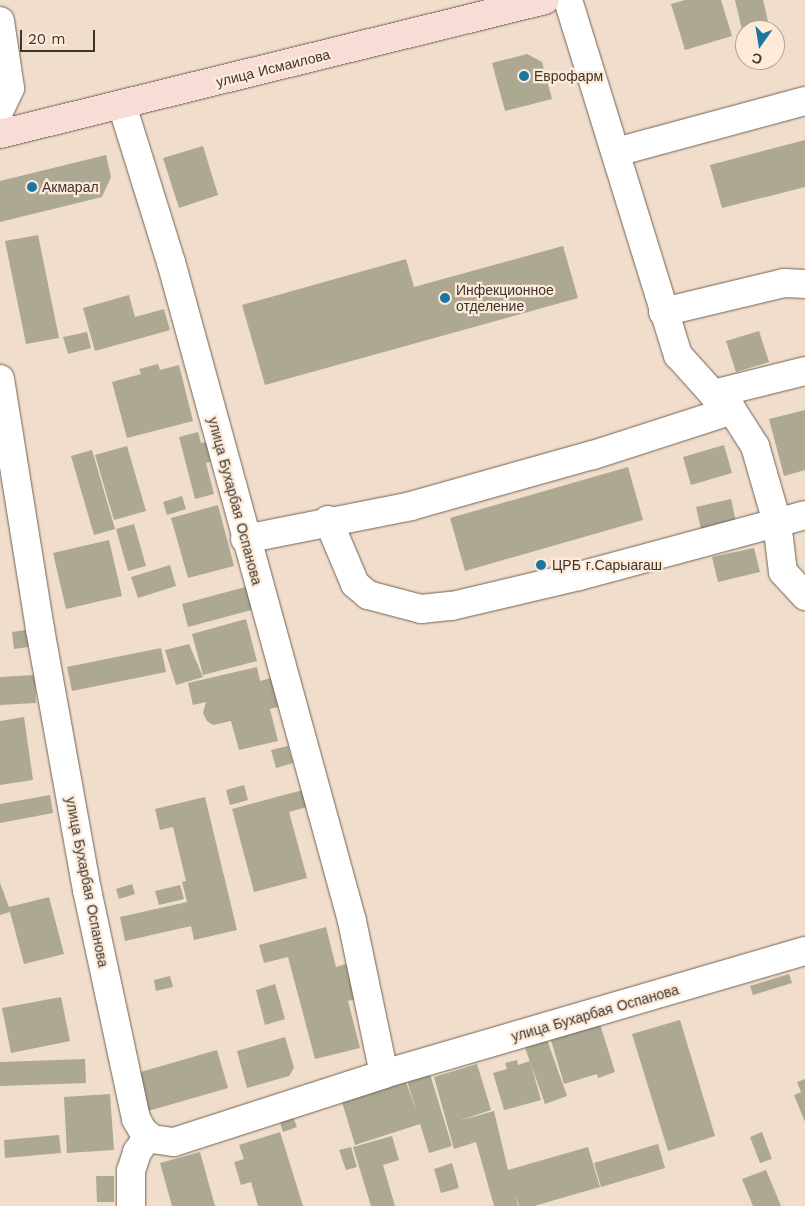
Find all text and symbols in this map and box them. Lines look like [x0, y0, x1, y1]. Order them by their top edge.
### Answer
scale bar [22, 20, 98, 52]
north arrow [735, 20, 785, 70]
text: 20 m [28, 30, 66, 48]
street label: улица Исмаилова [214, 46, 332, 90]
text: С [750, 50, 764, 68]
place label: Еврофарм [534, 68, 603, 84]
marker: Еврофарм [518, 70, 530, 82]
place label: Акмарал [42, 179, 99, 195]
marker: Акмарал [26, 181, 38, 193]
place label: Инфекционное отделение [456, 282, 554, 314]
marker: Инфекционное отделение [438, 291, 452, 305]
street label: улица Бухарбая Оспанова [204, 415, 266, 587]
place label: ЦРБ г.Сарыагаш [552, 557, 662, 573]
marker: ЦРБ г.Сарыагаш [534, 558, 548, 572]
street label: улица Бухарбая Оспанова [62, 795, 112, 969]
street label: улица Бухарбая Оспанова [509, 981, 681, 1045]

